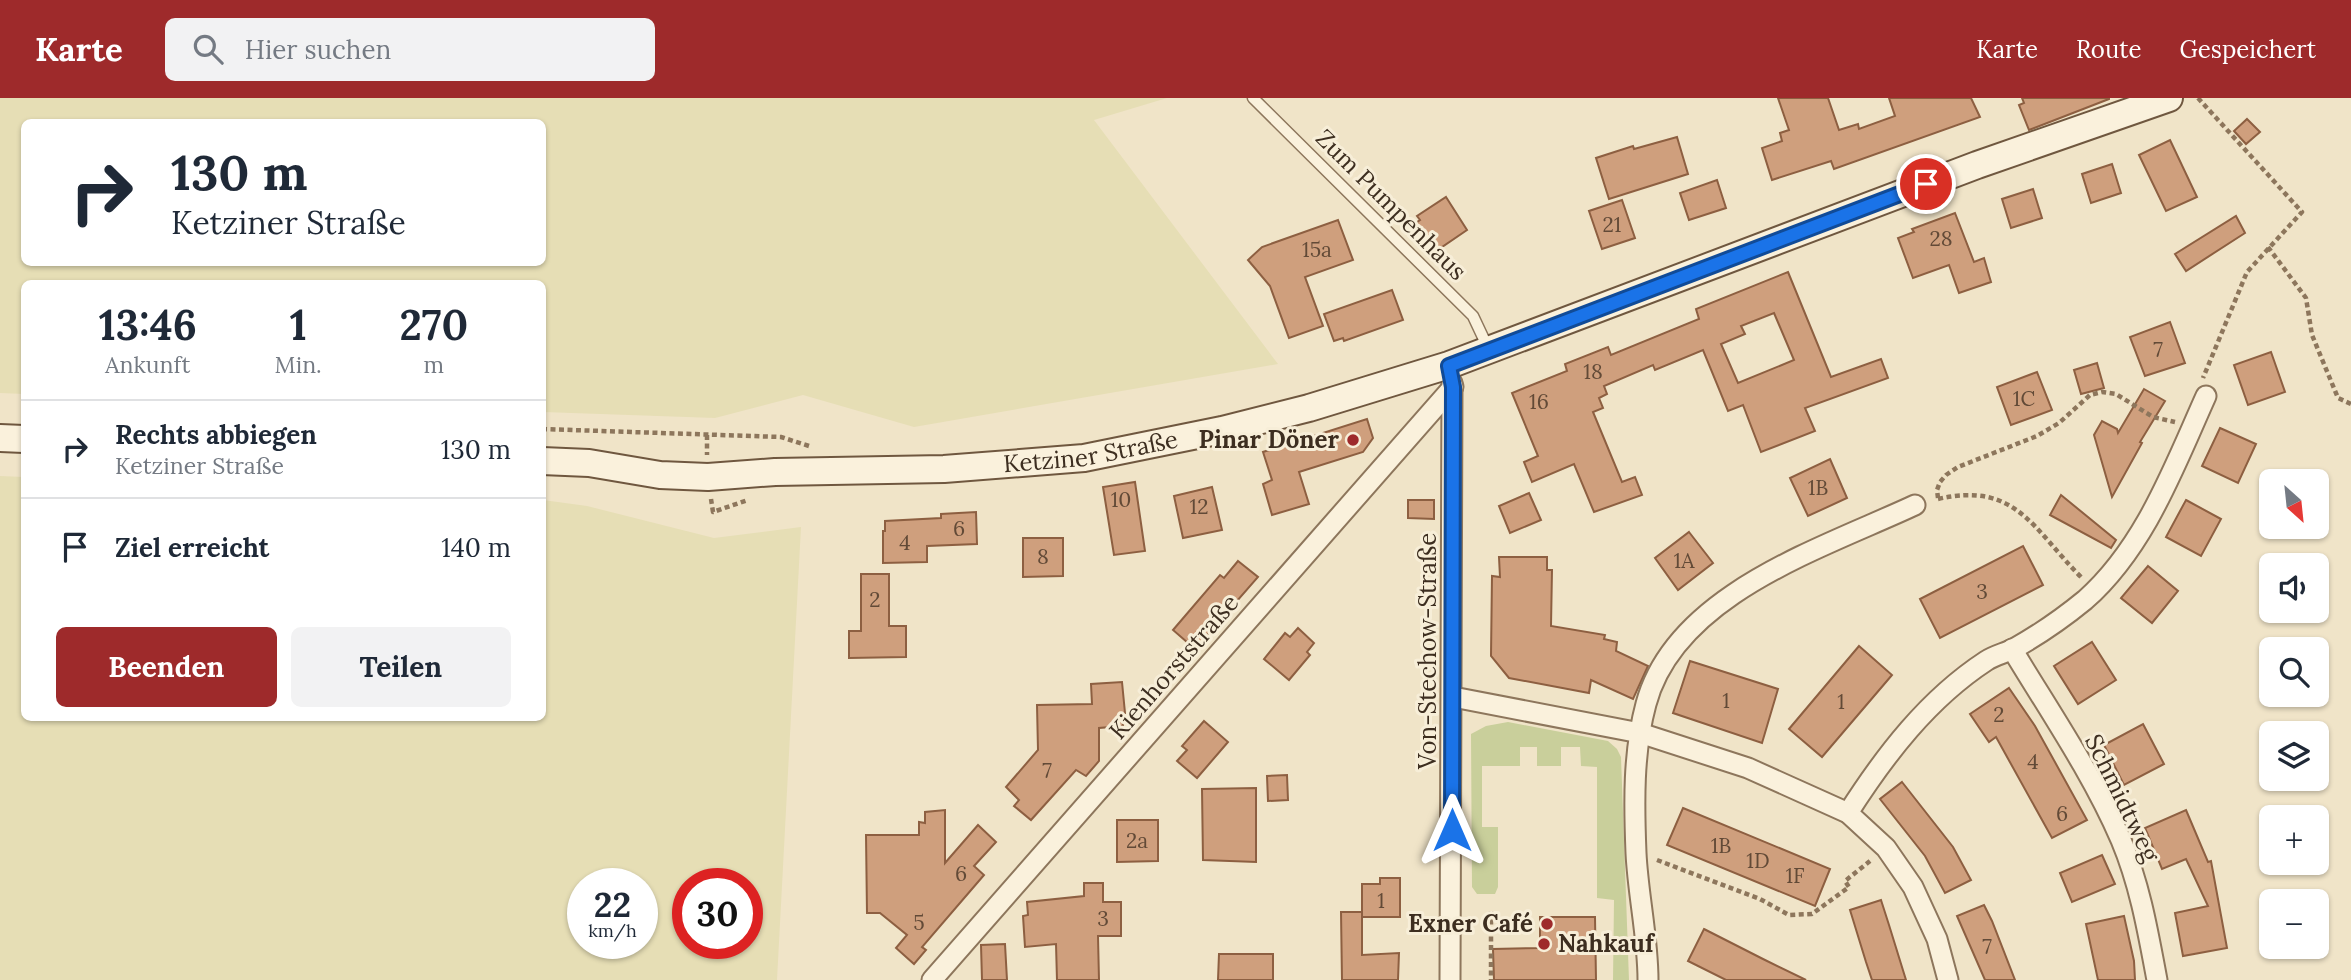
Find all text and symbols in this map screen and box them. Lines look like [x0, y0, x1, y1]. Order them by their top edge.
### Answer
search box [165, 18, 655, 81]
text: Karte [35, 28, 123, 70]
icon: search [189, 30, 227, 68]
text: Hier suchen [245, 33, 391, 66]
text: Karte [1976, 34, 2038, 65]
text: Route [2076, 34, 2142, 65]
text: Gespeichert [2180, 34, 2316, 65]
street label: Zum Pumpenhaus [1309, 123, 1473, 287]
text: 130 m [171, 141, 307, 203]
icon: right [56, 147, 147, 238]
pin [1896, 154, 1956, 214]
icon: arrive [1907, 165, 1945, 203]
text: Ketziner Straße [171, 202, 406, 243]
house number: 21 [1603, 211, 1621, 238]
house number: 28 [1929, 225, 1953, 252]
house number: 15a [1302, 236, 1332, 263]
text: 13:46 [99, 298, 197, 352]
text: 1 [290, 298, 307, 352]
text: 270 [399, 298, 468, 352]
house number: 7 [2153, 336, 2163, 363]
text: Ankunft [105, 350, 190, 379]
text: Min. [275, 350, 322, 379]
text: m [424, 350, 444, 379]
house number: 18 [1583, 358, 1603, 385]
house number: 1C [2013, 385, 2035, 412]
house number: 16 [1529, 388, 1549, 415]
text: Rechts abbiegen [115, 418, 317, 451]
street label: Ketziner Straße [1002, 423, 1181, 479]
place label: Pinar Döner [1199, 424, 1339, 455]
icon: right [56, 430, 94, 468]
marker: Pinar Döner [1345, 432, 1361, 448]
text: 130 m [441, 433, 511, 466]
text: Ketziner Straße [115, 451, 284, 480]
north arrow [2259, 469, 2329, 539]
map controls [2259, 469, 2329, 959]
house number: 1B [1808, 474, 1828, 501]
house number: 10 [1111, 486, 1131, 513]
house number: 12 [1190, 493, 1208, 520]
house number: 6 [953, 515, 965, 542]
icon: arrive [56, 528, 94, 566]
house number: 4 [899, 529, 911, 556]
text: Ziel erreicht [115, 531, 269, 564]
text: 140 m [441, 531, 511, 564]
street label: Von-Stechow-Straße [1412, 533, 1443, 770]
house number: 8 [1037, 543, 1049, 570]
house number: 1A [1673, 547, 1695, 574]
button: sound [2259, 553, 2329, 623]
house number: 3 [1976, 578, 1988, 605]
house number: 2 [869, 586, 881, 613]
street label: Kienhorststraße [1102, 588, 1245, 746]
button: Beenden [56, 627, 277, 707]
button: Teilen [291, 627, 511, 707]
button: search [2259, 637, 2329, 707]
house number: 1 [1722, 687, 1730, 714]
house number: 1 [1837, 688, 1845, 715]
house number: 2 [1993, 701, 2005, 728]
button: layers [2259, 721, 2329, 791]
street label: Schmidtweg [2078, 729, 2167, 867]
house number: 4 [2027, 748, 2039, 775]
house number: 7 [1042, 757, 1052, 784]
position arrow [1415, 793, 1489, 867]
house number: 6 [2056, 800, 2068, 827]
button: + [2259, 805, 2329, 875]
house number: 2a [1126, 827, 1148, 854]
house number: 1B [1711, 832, 1731, 859]
house number: 1D [1746, 847, 1770, 874]
house number: 6 [955, 860, 967, 887]
house number: 1F [1785, 862, 1805, 889]
speed limit sign: 30 [672, 868, 763, 959]
text: 22 [594, 882, 631, 927]
house number: 1 [1377, 887, 1385, 914]
button: − [2259, 889, 2329, 959]
house number: 3 [1097, 905, 1109, 932]
place label: Exner Café [1408, 908, 1533, 939]
house number: 5 [913, 909, 925, 936]
marker: Exner Café [1539, 916, 1555, 932]
text: km/h [588, 919, 637, 942]
place label: Nahkauf [1558, 928, 1656, 959]
house number: 7 [1982, 933, 1992, 960]
marker: Nahkauf [1536, 936, 1552, 952]

